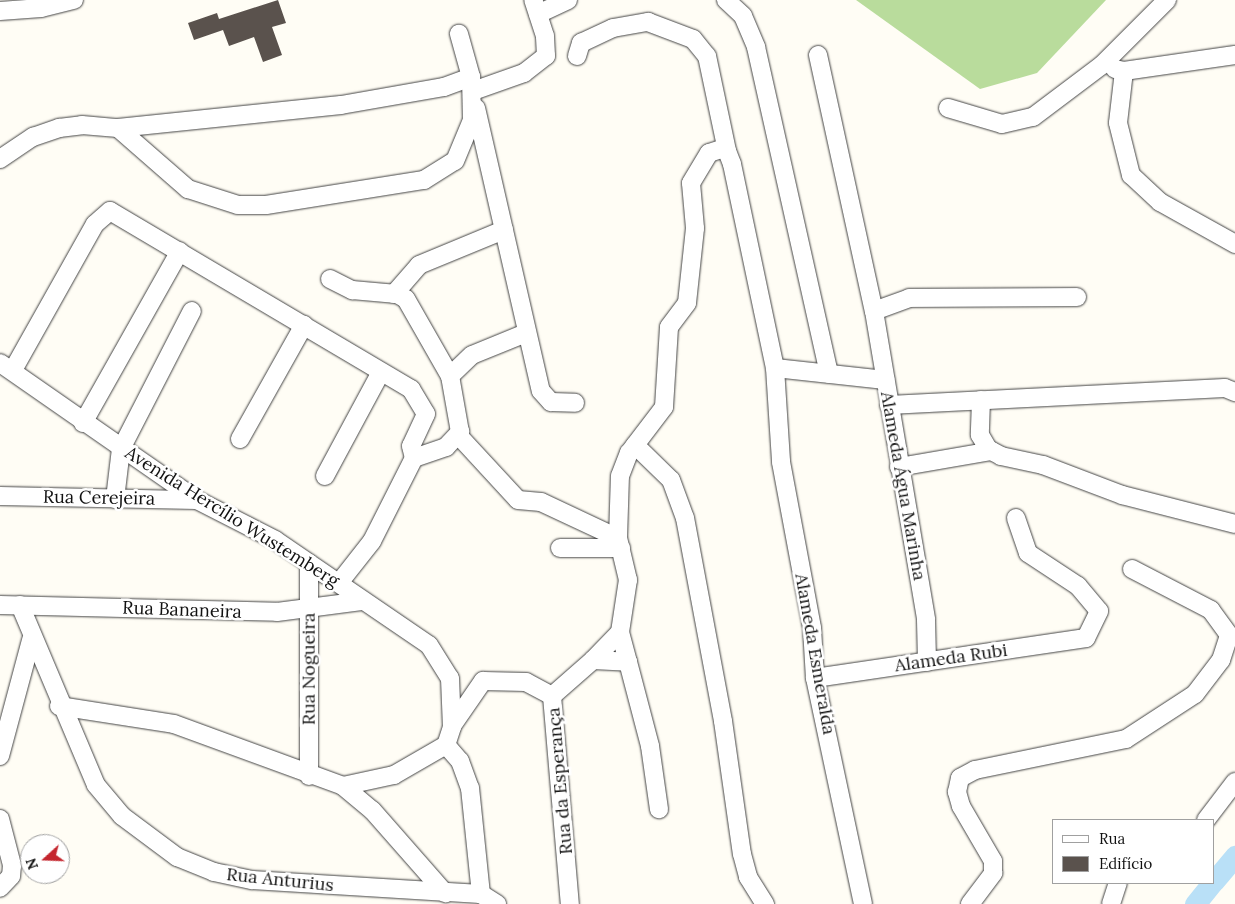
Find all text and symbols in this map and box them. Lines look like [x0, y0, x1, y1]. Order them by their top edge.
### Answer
street label: Alameda Água Marinha [876, 390, 930, 582]
street label: Avenida Hercílio Wustemberg [121, 442, 343, 592]
street label: Rua Cerejeira [43, 486, 155, 510]
street label: Alameda Esmeralda [790, 572, 840, 736]
street label: Rua Bananeira [122, 597, 242, 623]
street label: Rua Nogueira [298, 613, 320, 725]
street label: Alameda Rubi [893, 639, 1009, 677]
street label: Rua da Esperança [543, 707, 577, 855]
legend [1052, 819, 1215, 884]
text: Rua [1099, 829, 1125, 848]
north arrow [20, 834, 70, 884]
text: Edifício [1099, 854, 1152, 873]
text: N [22, 856, 42, 872]
street label: Rua Anturius [225, 864, 335, 896]

